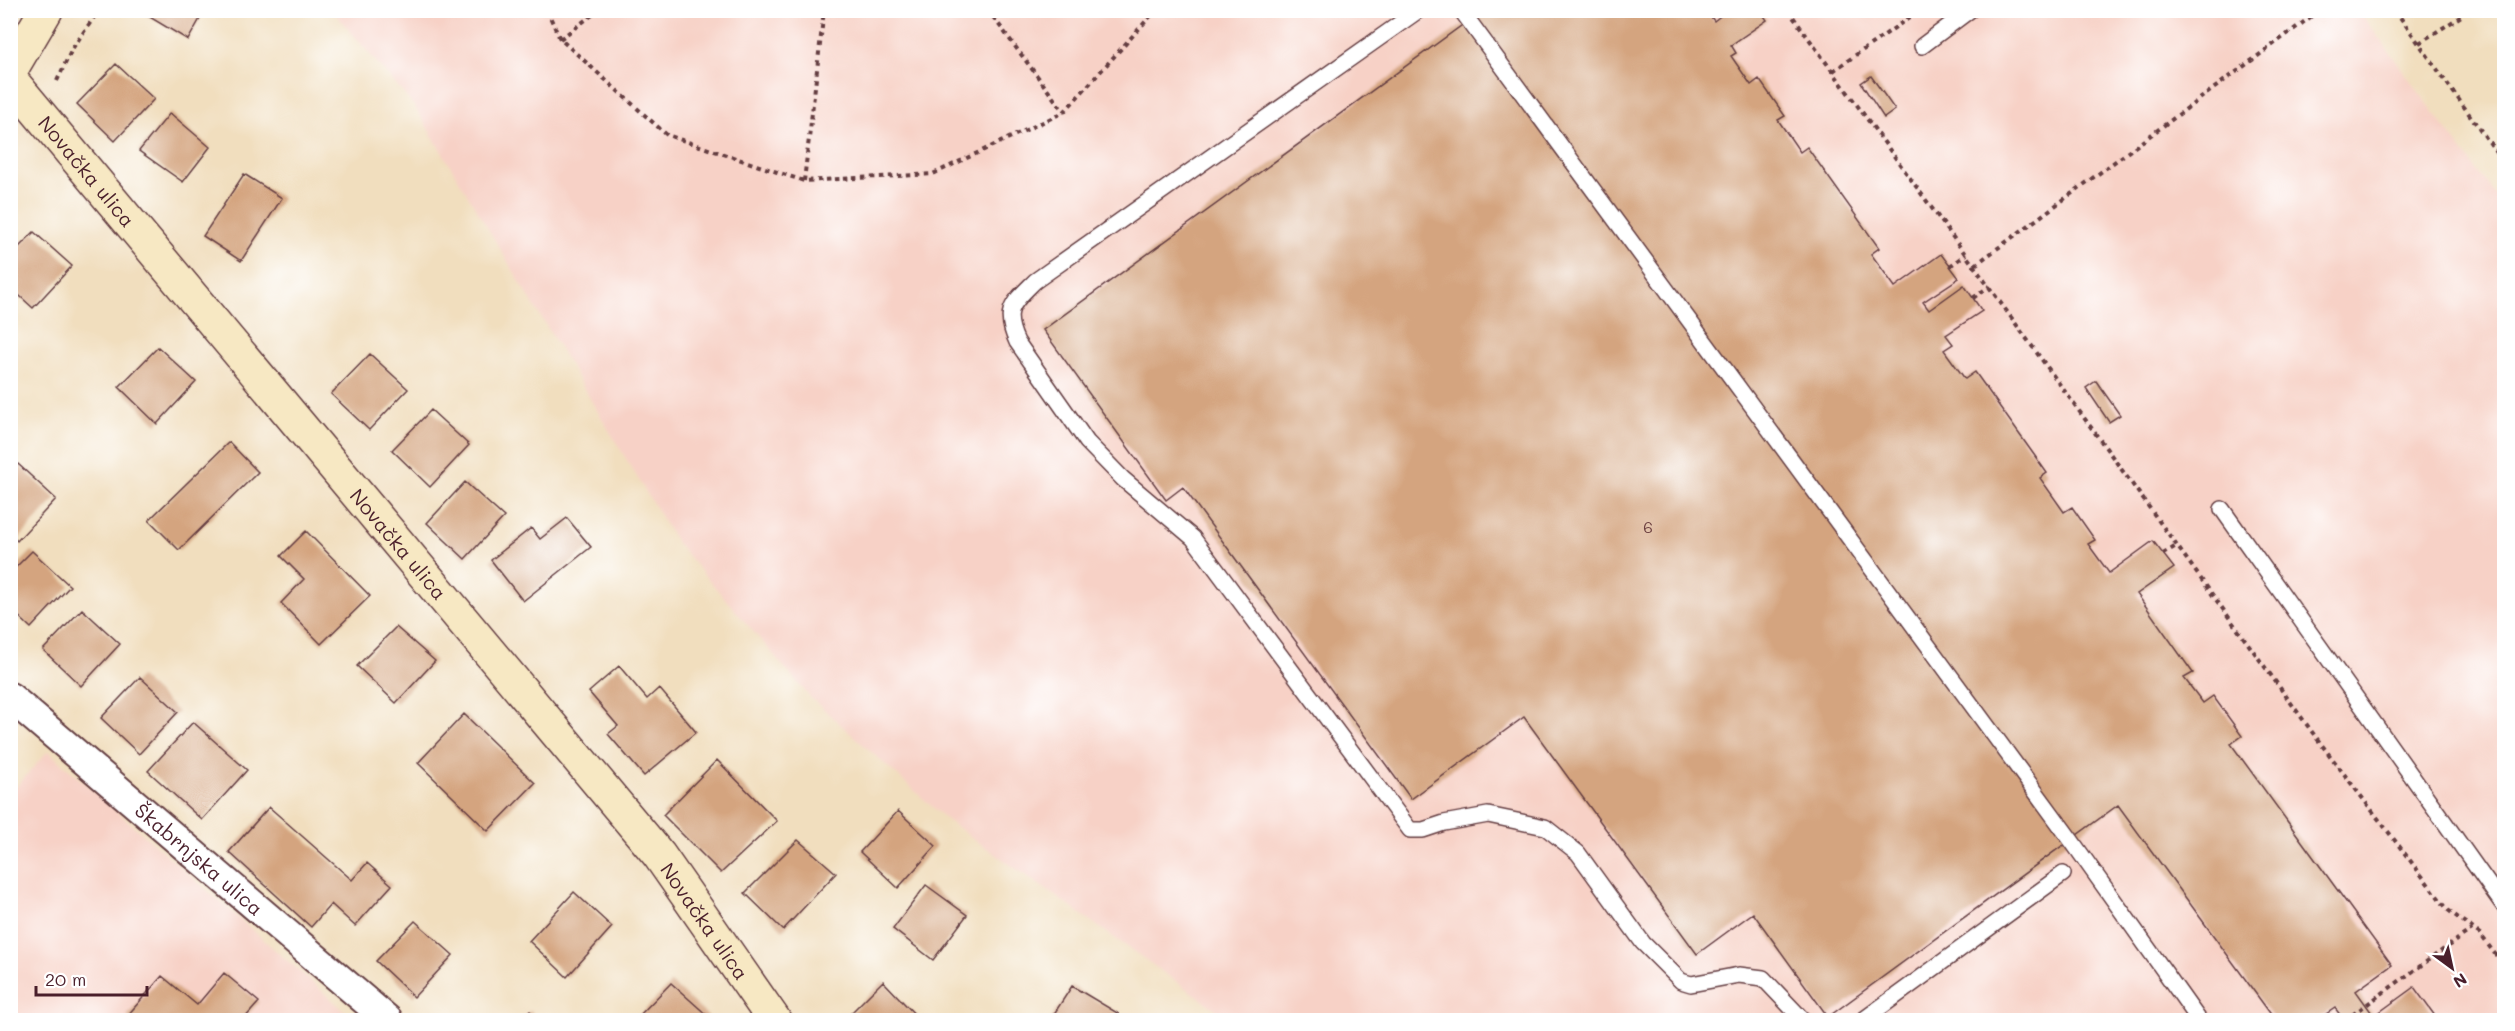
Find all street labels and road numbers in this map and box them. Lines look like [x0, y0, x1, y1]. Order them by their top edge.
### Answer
street label: Novačka ulica [33, 110, 141, 232]
street label: Novačka ulica [345, 483, 453, 605]
street label: Škabrnjska ulica [130, 797, 269, 921]
street label: Novačka ulica [655, 857, 755, 985]

